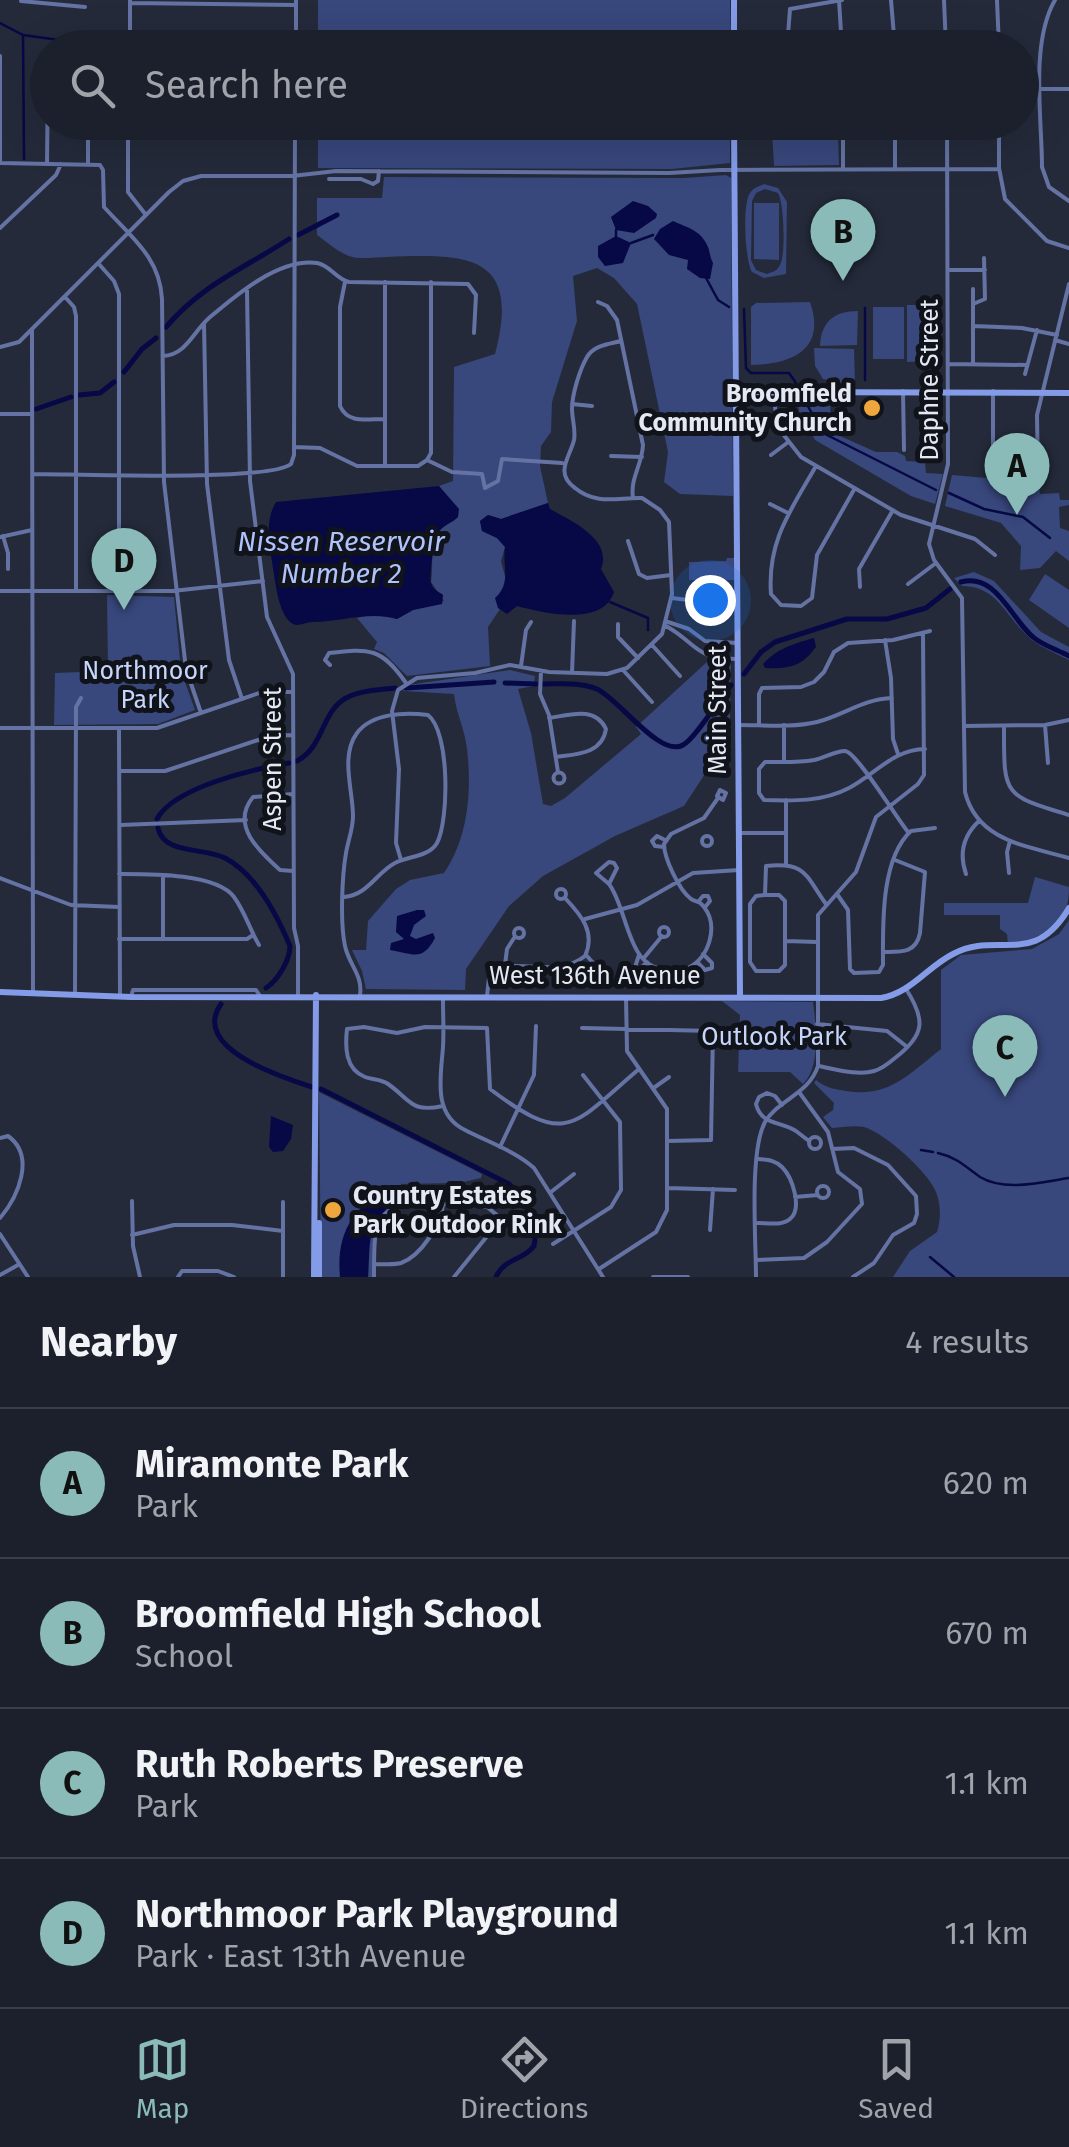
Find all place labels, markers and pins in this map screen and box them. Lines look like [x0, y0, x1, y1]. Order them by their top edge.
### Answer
pin: B [810, 198, 876, 281]
place label: Broomfield Community Church [639, 379, 852, 438]
marker: Broomfield Community Church [861, 397, 883, 419]
pin: A [984, 432, 1050, 515]
pin: D [92, 528, 156, 610]
pin: C [972, 1014, 1038, 1097]
place label: Country Estates Park Outdoor Rink [353, 1181, 563, 1240]
marker: Country Estates Park Outdoor Rink [322, 1199, 344, 1221]

